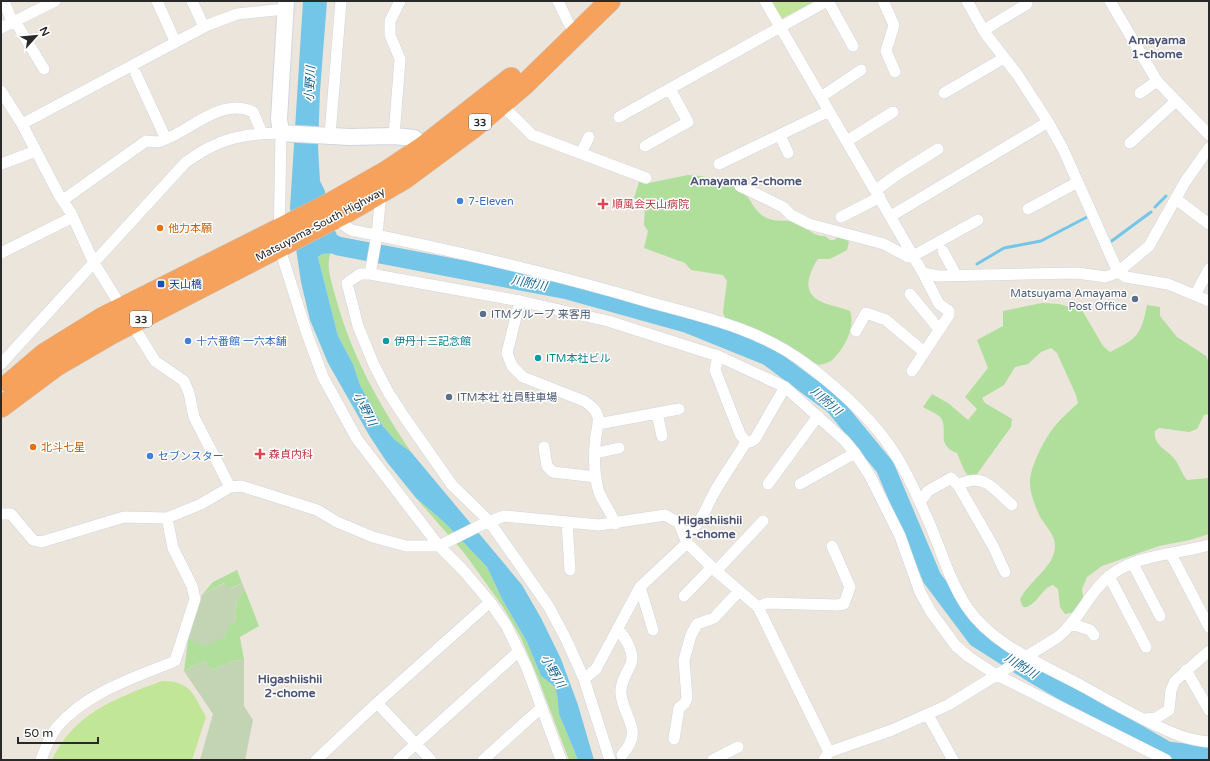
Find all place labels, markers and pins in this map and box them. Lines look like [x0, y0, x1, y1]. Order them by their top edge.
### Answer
place label: 7-Eleven [468, 195, 514, 208]
marker: 7-Eleven [455, 196, 465, 206]
marker: 順風会天山病院 [597, 198, 609, 210]
place label: 順風会天山病院 [612, 198, 689, 211]
place label: 他力本願 [168, 222, 212, 235]
marker: 他力本願 [155, 223, 165, 233]
place label: 天山橋 [169, 278, 202, 291]
marker: 天山橋 [156, 279, 166, 289]
place label: Matsuyama Amayama Post Office [1010, 287, 1127, 313]
marker: Matsuyama Amayama Post Office [1130, 294, 1140, 304]
place label: ITMグループ 来客用 [491, 308, 591, 321]
marker: ITMグループ 来客用 [478, 309, 488, 319]
place label: 十六番館 一六本舗 [196, 335, 287, 348]
place label: 伊丹十三記念館 [394, 335, 471, 348]
marker: 十六番館 一六本舗 [183, 336, 193, 346]
marker: 伊丹十三記念館 [381, 336, 391, 346]
place label: ITM本社ビル [546, 352, 610, 365]
marker: ITM本社ビル [533, 353, 543, 363]
place label: ITM本社 社員駐車場 [457, 391, 557, 404]
marker: ITM本社 社員駐車場 [444, 392, 454, 402]
place label: 北斗七星 [41, 441, 85, 454]
marker: 北斗七星 [28, 442, 38, 452]
marker: 森貞内科 [254, 448, 266, 460]
place label: 森貞内科 [269, 448, 313, 461]
place label: セブンスター [158, 450, 224, 463]
marker: セブンスター [145, 451, 155, 461]

